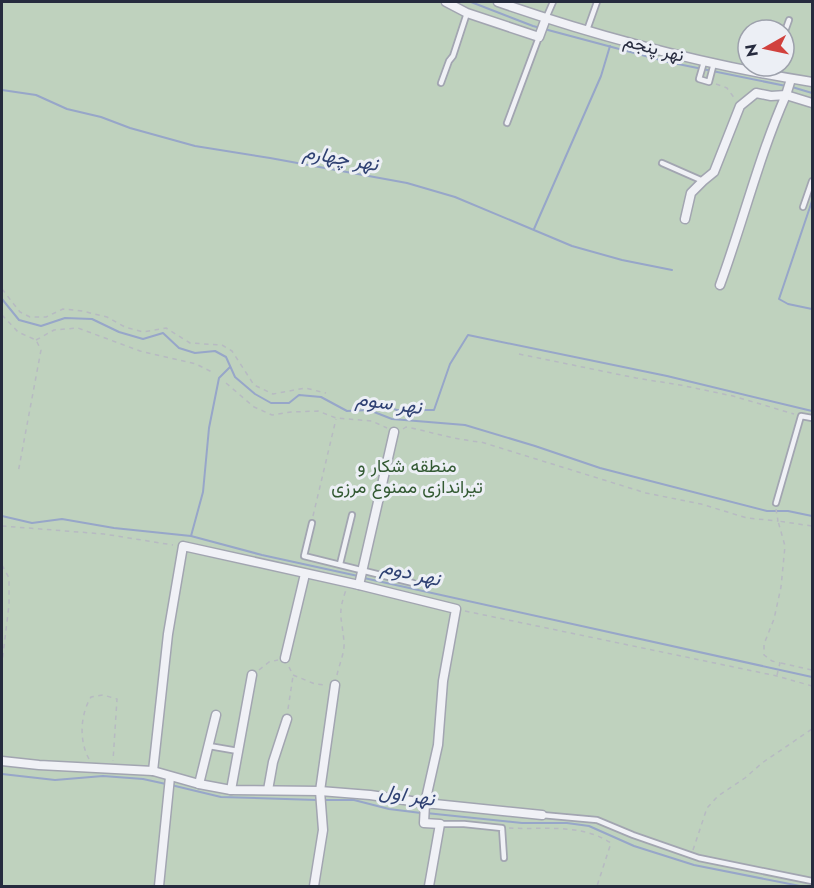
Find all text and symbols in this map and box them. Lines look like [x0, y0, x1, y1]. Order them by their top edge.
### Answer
north arrow [736, 18, 796, 78]
street label: نهر پنجم [621, 27, 687, 69]
text: N [739, 42, 764, 58]
water label: نهر چهارم [300, 137, 382, 179]
water label: نهر سوم [353, 384, 425, 422]
park label: منطقه شکار و تیراندازی ممنوع مرزی [331, 453, 483, 500]
water label: نهر دوم [378, 552, 445, 594]
water label: نهر اول [377, 776, 438, 814]

